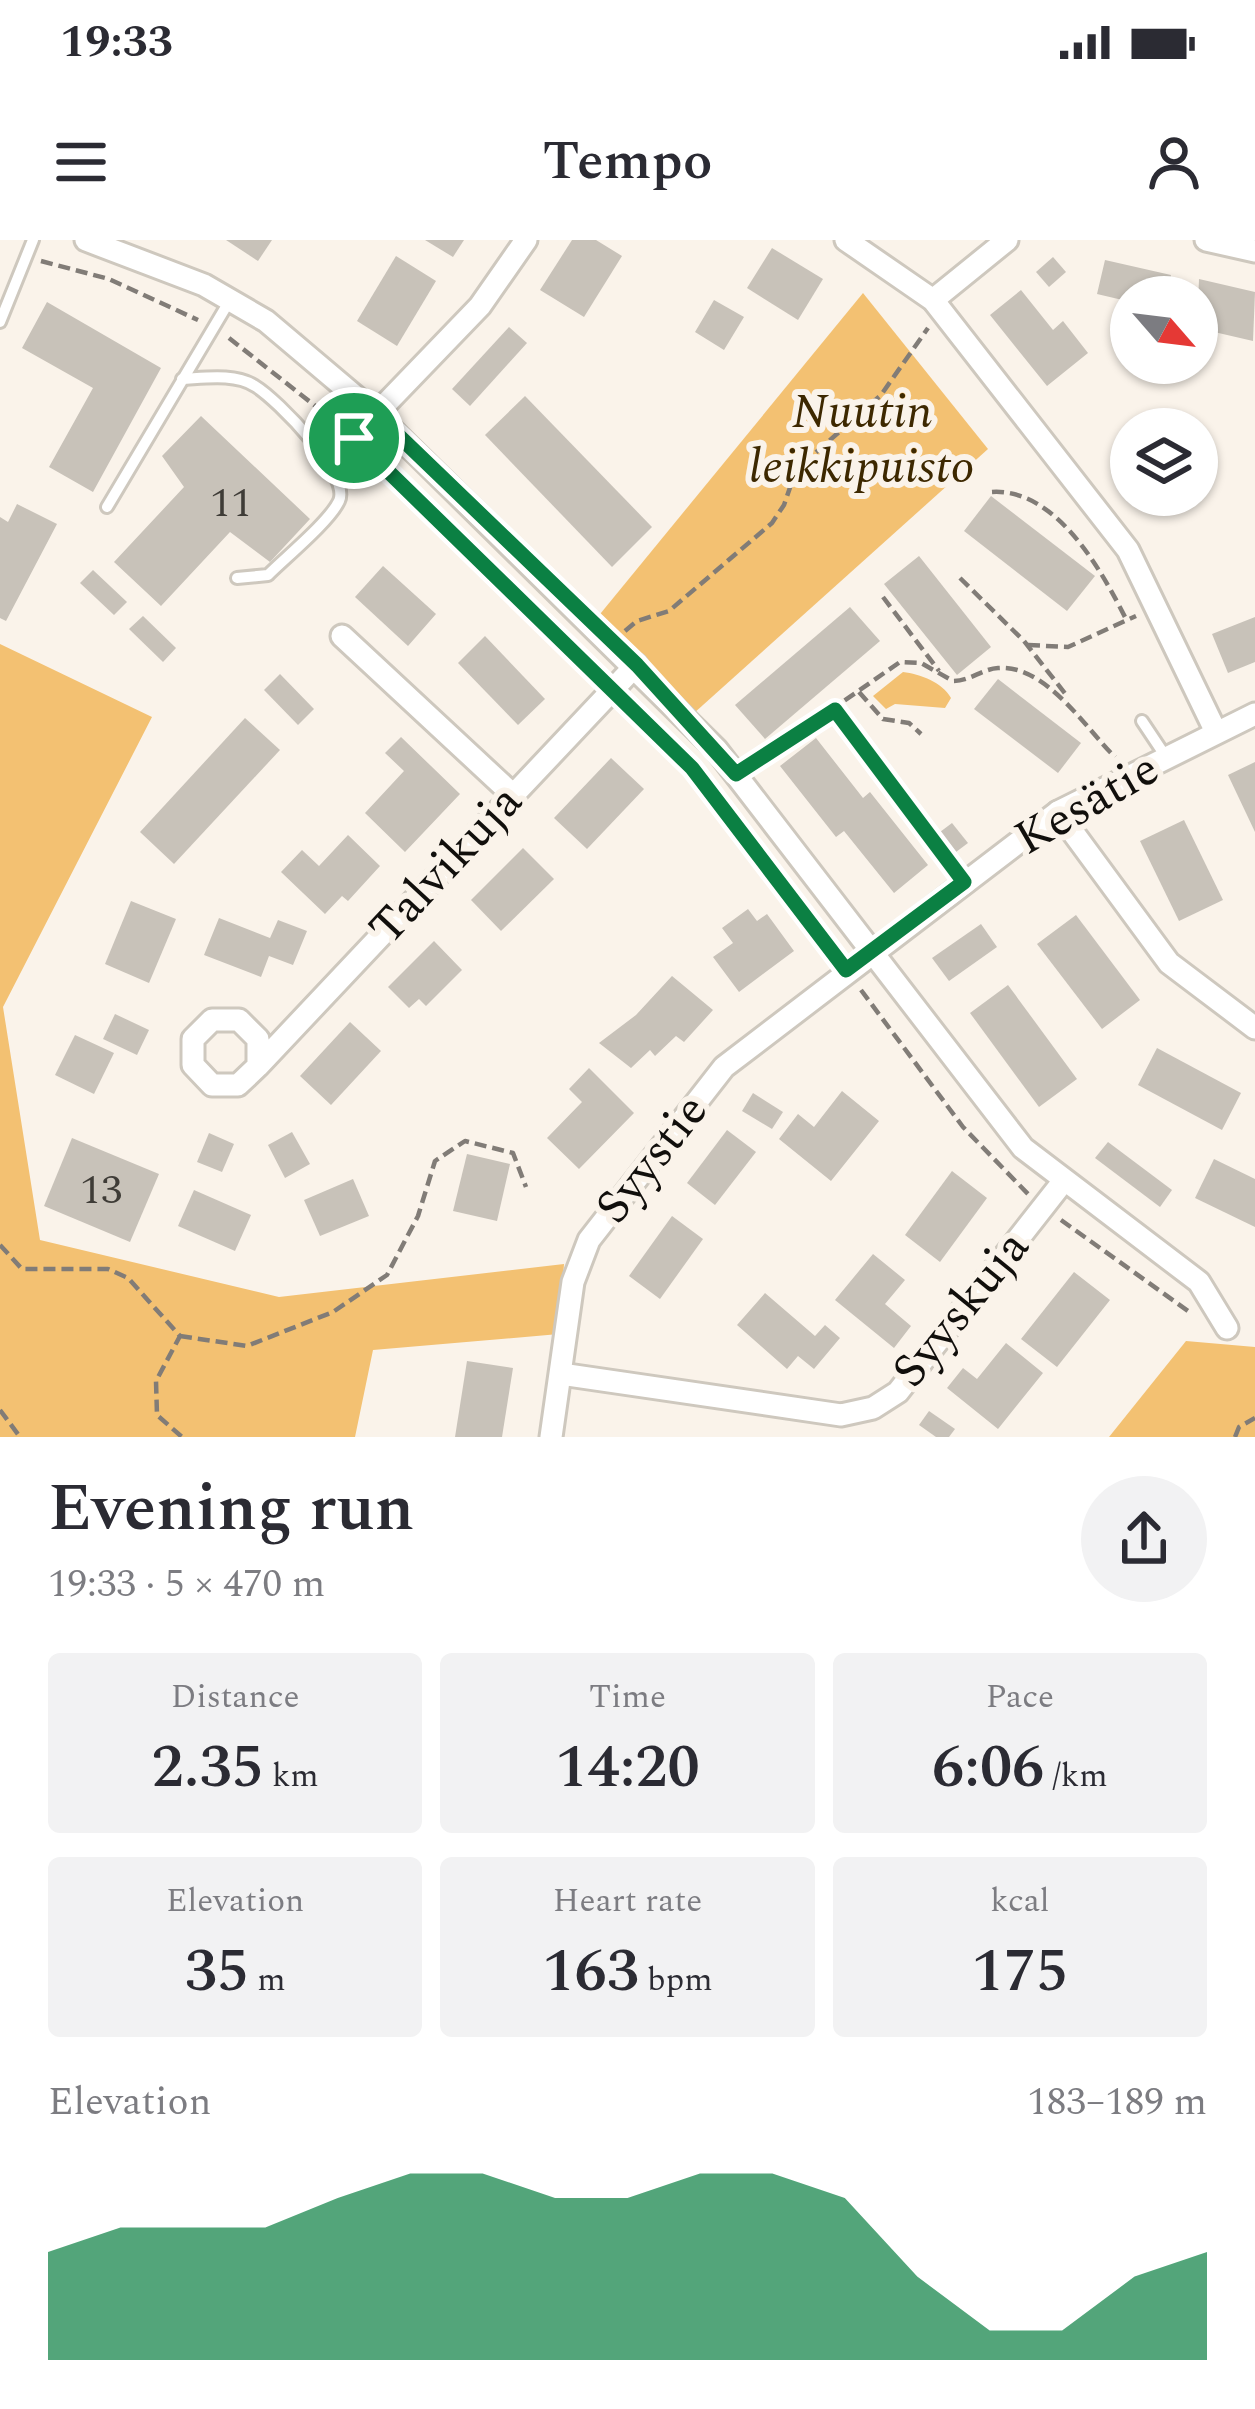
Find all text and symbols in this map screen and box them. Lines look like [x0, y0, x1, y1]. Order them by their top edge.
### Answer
text: 19:33 [60, 8, 173, 77]
text: Tempo [543, 121, 712, 203]
icon: menu [48, 129, 114, 195]
icon: person [1141, 129, 1207, 195]
north arrow [1110, 276, 1218, 384]
map controls [1110, 276, 1218, 516]
park label: Nuutin leikkipuisto [749, 376, 975, 504]
pin [303, 387, 405, 489]
icon: arrive [321, 405, 387, 471]
button: layers [1110, 408, 1218, 516]
house number: 11 [210, 472, 252, 535]
street label: Kesätie [1001, 733, 1173, 875]
street label: Talvikuja [352, 768, 540, 962]
street label: Syystie [578, 1078, 726, 1240]
house number: 13 [80, 1159, 122, 1222]
street label: Syyskuja [874, 1214, 1048, 1404]
text: Evening run [48, 1459, 414, 1560]
button: share [1081, 1476, 1207, 1602]
text: 19:33 · 5 × 470 m [48, 1555, 325, 1614]
text: Distance [171, 1672, 299, 1722]
text: Time [589, 1672, 666, 1722]
text: Pace [986, 1672, 1054, 1722]
text: 2.35 [152, 1722, 264, 1814]
text: 14:20 [555, 1722, 700, 1814]
text: 6:06 [932, 1722, 1044, 1814]
text: km [264, 1751, 319, 1801]
text: /km [1044, 1751, 1108, 1801]
text: Elevation [166, 1876, 304, 1926]
text: Heart rate [553, 1876, 702, 1926]
text: kcal [990, 1876, 1049, 1926]
text: 35 [185, 1926, 249, 2018]
text: 163 [542, 1926, 639, 2018]
text: 175 [972, 1926, 1068, 2018]
text: m [249, 1955, 286, 2005]
text: bpm [639, 1955, 713, 2005]
text: Elevation [48, 2073, 211, 2132]
text: 183–189 m [1027, 2073, 1207, 2132]

